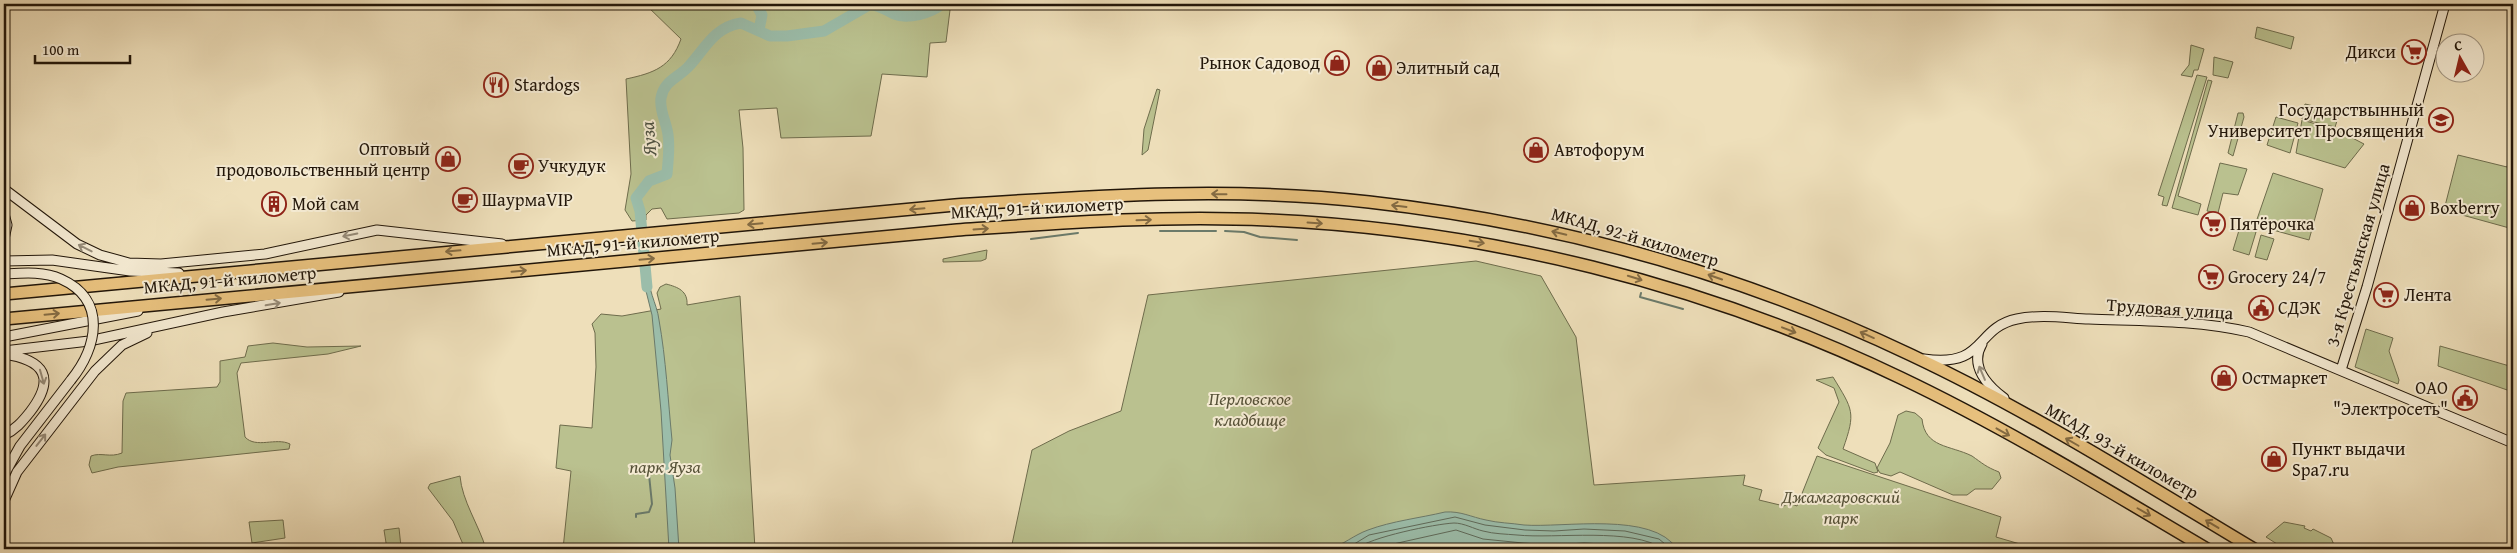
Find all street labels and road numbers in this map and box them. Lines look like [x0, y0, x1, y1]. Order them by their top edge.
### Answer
street label: 3-я Крестьянская улица [2318, 160, 2397, 350]
street label: МКАД, 91-й километр [950, 189, 1124, 226]
street label: МКАД, 92-й километр [1548, 200, 1722, 273]
street label: МКАД, 91-й километр [546, 221, 721, 263]
street label: МКАД, 91-й километр [143, 258, 318, 300]
street label: Трудовая улица [2106, 291, 2235, 326]
street label: МКАД, 93-й километр [2041, 396, 2204, 506]

